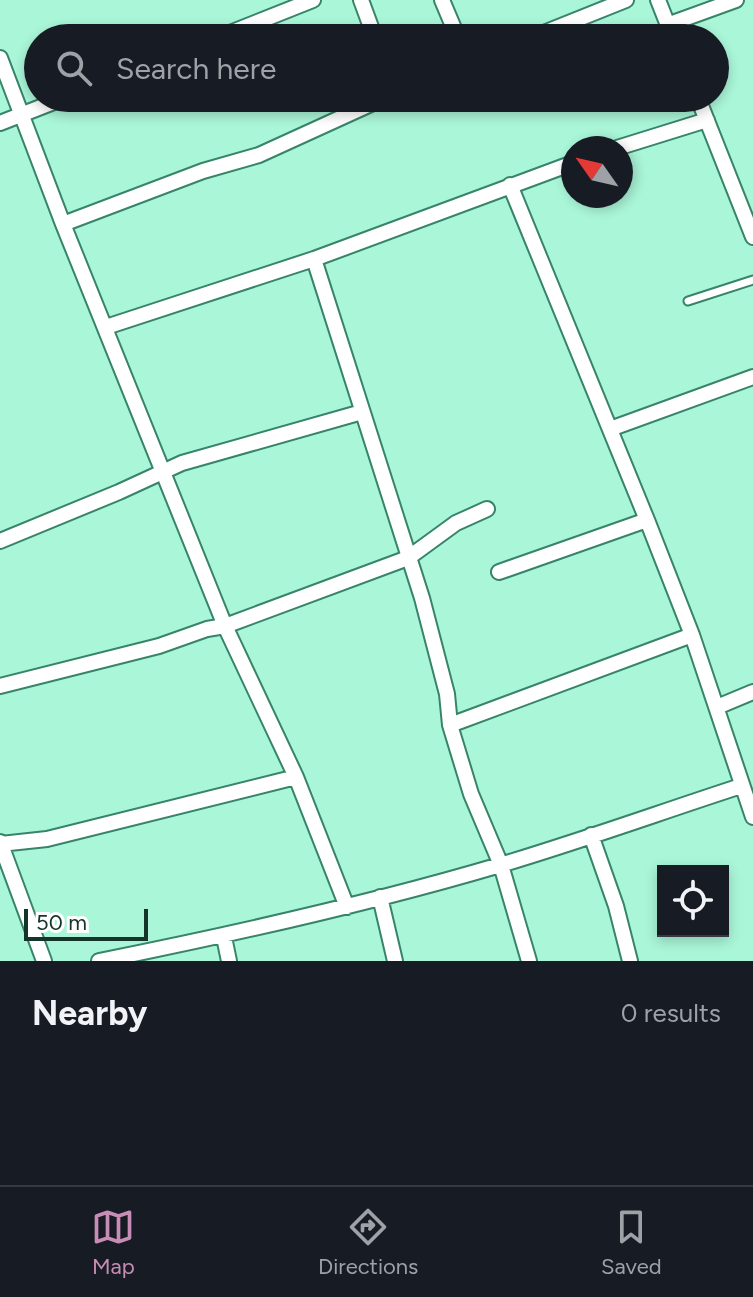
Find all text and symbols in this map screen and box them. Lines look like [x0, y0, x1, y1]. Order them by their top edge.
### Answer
search box [24, 24, 729, 112]
icon: search [52, 46, 96, 90]
text: Search here [116, 50, 276, 87]
north arrow [561, 136, 633, 208]
map controls [657, 865, 729, 937]
button: locate [657, 865, 729, 937]
scale bar [24, 905, 148, 941]
text: 50 m [36, 909, 87, 936]
text: Nearby [32, 993, 147, 1034]
text: 0 results [621, 997, 721, 1029]
tab: Map [91, 1205, 135, 1280]
tab: Directions [318, 1205, 418, 1280]
tab: Saved [601, 1205, 662, 1280]

